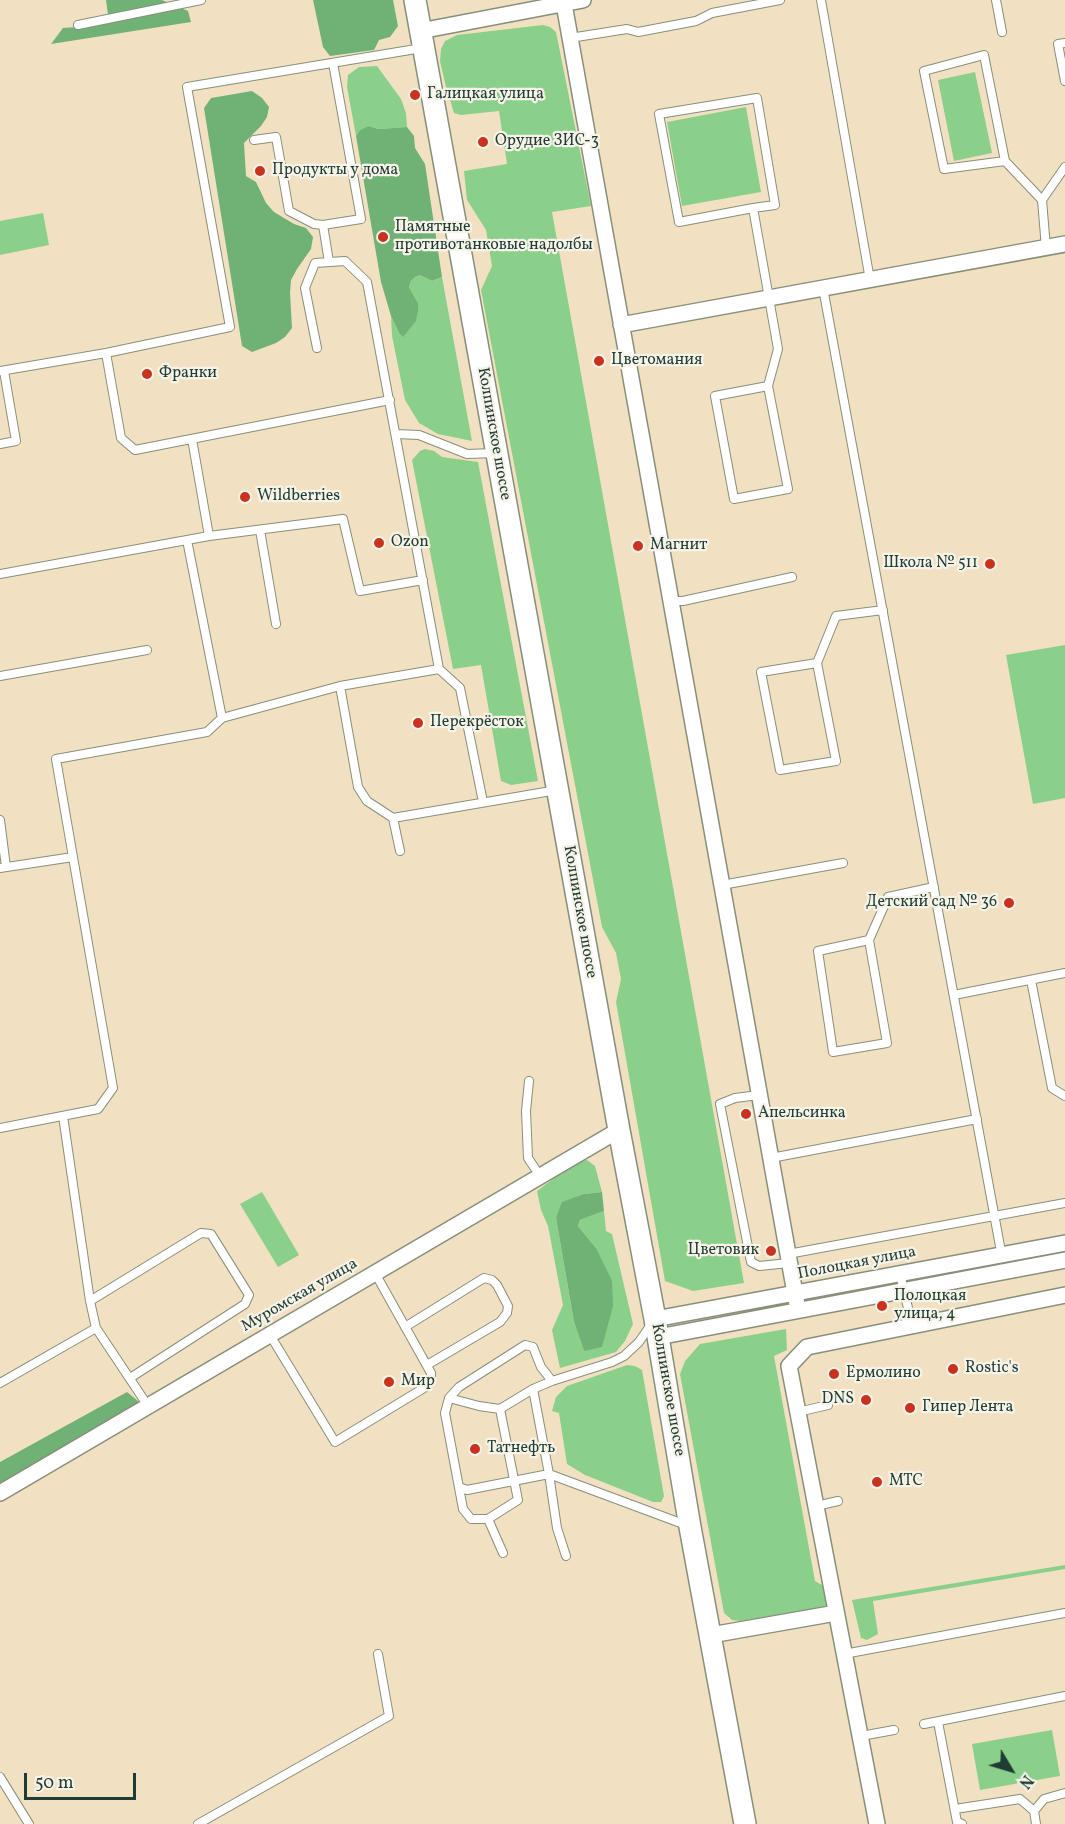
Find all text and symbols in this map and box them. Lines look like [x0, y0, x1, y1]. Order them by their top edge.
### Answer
place label: Галицкая улица [427, 85, 544, 105]
marker: Галицкая улица [408, 88, 422, 102]
place label: Орудие ЗИС-3 [495, 132, 599, 152]
marker: Орудие ЗИС-3 [476, 135, 490, 149]
place label: Продукты у дома [272, 161, 398, 181]
marker: Продукты у дома [253, 164, 267, 178]
place label: Памятные противотанковые надолбы [395, 218, 593, 256]
marker: Памятные противотанковые надолбы [376, 230, 390, 244]
place label: Цветомания [611, 351, 702, 371]
marker: Цветомания [592, 354, 606, 368]
place label: Франки [159, 364, 217, 384]
street label: Колпинское шоссе [472, 366, 514, 502]
marker: Франки [140, 367, 154, 381]
place label: Wildberries [257, 487, 340, 507]
marker: Wildberries [238, 490, 252, 504]
place label: Ozon [391, 533, 429, 553]
marker: Ozon [372, 536, 386, 550]
place label: Магнит [650, 536, 707, 556]
marker: Магнит [631, 539, 645, 553]
place label: Школа № 511 [883, 554, 978, 574]
marker: Школа № 511 [983, 557, 997, 571]
place label: Перекрёсток [430, 713, 524, 733]
marker: Перекрёсток [411, 716, 425, 730]
street label: Колпинское шоссе [558, 844, 600, 980]
place label: Детский сад № 36 [866, 893, 997, 913]
marker: Детский сад № 36 [1002, 896, 1016, 910]
place label: Апельсинка [758, 1104, 846, 1124]
marker: Апельсинка [739, 1107, 753, 1121]
place label: Цветовик [688, 1241, 759, 1261]
street label: Полоцкая улица [796, 1243, 918, 1285]
marker: Цветовик [764, 1244, 778, 1258]
street label: Муромская улица [239, 1255, 361, 1337]
place label: Полоцкая улица, 4 [894, 1287, 966, 1325]
marker: Полоцкая улица, 4 [875, 1299, 889, 1313]
street label: Колпинское шоссе [646, 1322, 688, 1458]
place label: Rostic's [965, 1359, 1019, 1379]
marker: Rostic's [946, 1362, 960, 1376]
place label: Ермолино [846, 1364, 921, 1384]
marker: Ермолино [827, 1367, 841, 1381]
place label: Мир [401, 1372, 435, 1392]
marker: Мир [382, 1375, 396, 1389]
place label: DNS [822, 1390, 854, 1410]
marker: DNS [859, 1393, 873, 1407]
place label: Гипер Лента [922, 1398, 1013, 1418]
marker: Гипер Лента [903, 1401, 917, 1415]
place label: Татнефть [487, 1439, 555, 1459]
marker: Татнефть [468, 1442, 482, 1456]
place label: МТС [889, 1472, 923, 1492]
marker: МТС [870, 1475, 884, 1489]
north arrow [981, 1740, 1041, 1800]
scale bar [27, 1761, 140, 1799]
text: N [1013, 1770, 1037, 1792]
text: 50 m [35, 1771, 74, 1796]

